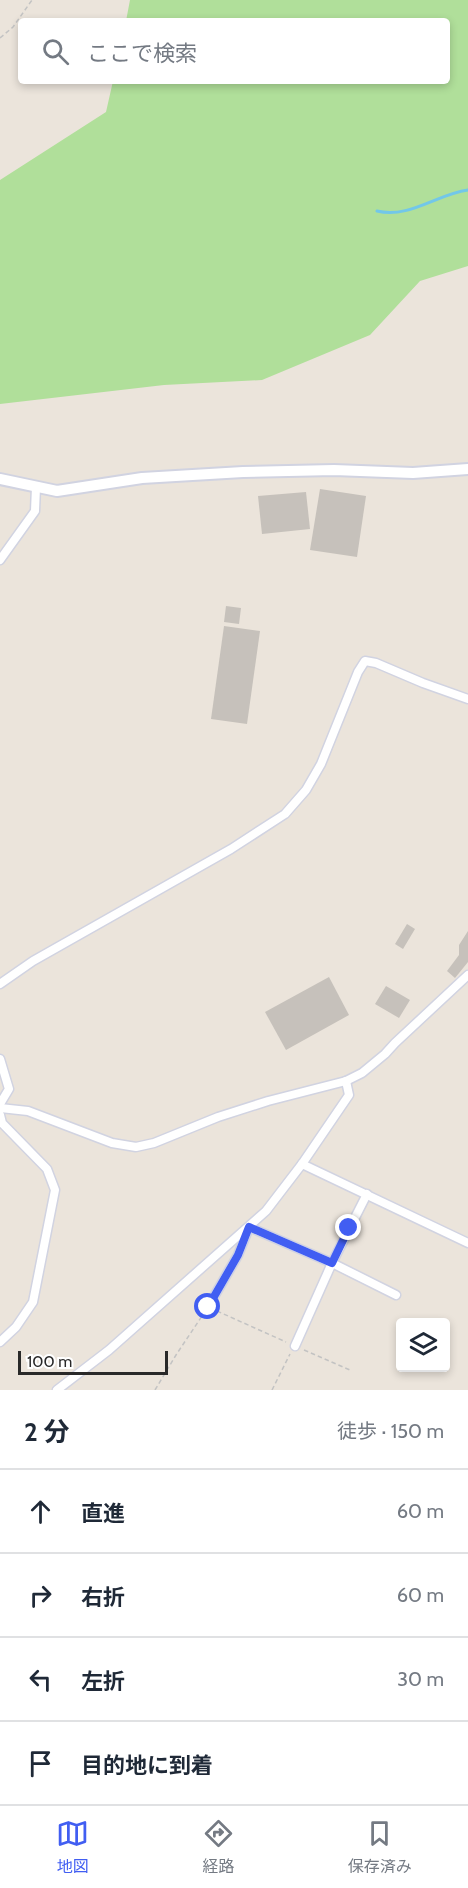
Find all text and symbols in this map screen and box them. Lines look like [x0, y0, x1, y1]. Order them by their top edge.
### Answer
search box [18, 18, 450, 84]
icon: search [39, 35, 72, 68]
text: ここで検索 [87, 40, 197, 67]
route end [335, 1214, 361, 1240]
route start [194, 1293, 220, 1319]
map controls [396, 1318, 450, 1372]
button: layers [396, 1318, 450, 1372]
scale bar [18, 1348, 168, 1376]
text: 100 m [27, 1352, 72, 1371]
text: 2 分 [24, 1416, 70, 1448]
text: 徒歩 · 150 m [337, 1419, 444, 1443]
icon: ahead [24, 1495, 57, 1528]
text: 60 m [397, 1499, 444, 1523]
text: 直進 [81, 1500, 125, 1527]
icon: right [24, 1579, 57, 1612]
text: 60 m [397, 1583, 444, 1607]
text: 右折 [81, 1584, 125, 1611]
icon: left [24, 1663, 57, 1696]
text: 30 m [397, 1667, 444, 1691]
text: 左折 [81, 1668, 125, 1695]
icon: arrive [24, 1747, 57, 1780]
text: 目的地に到着 [81, 1752, 213, 1779]
tab: 地図 [56, 1817, 89, 1877]
tab: 経路 [202, 1817, 235, 1877]
tab: 保存済み [348, 1817, 412, 1877]

